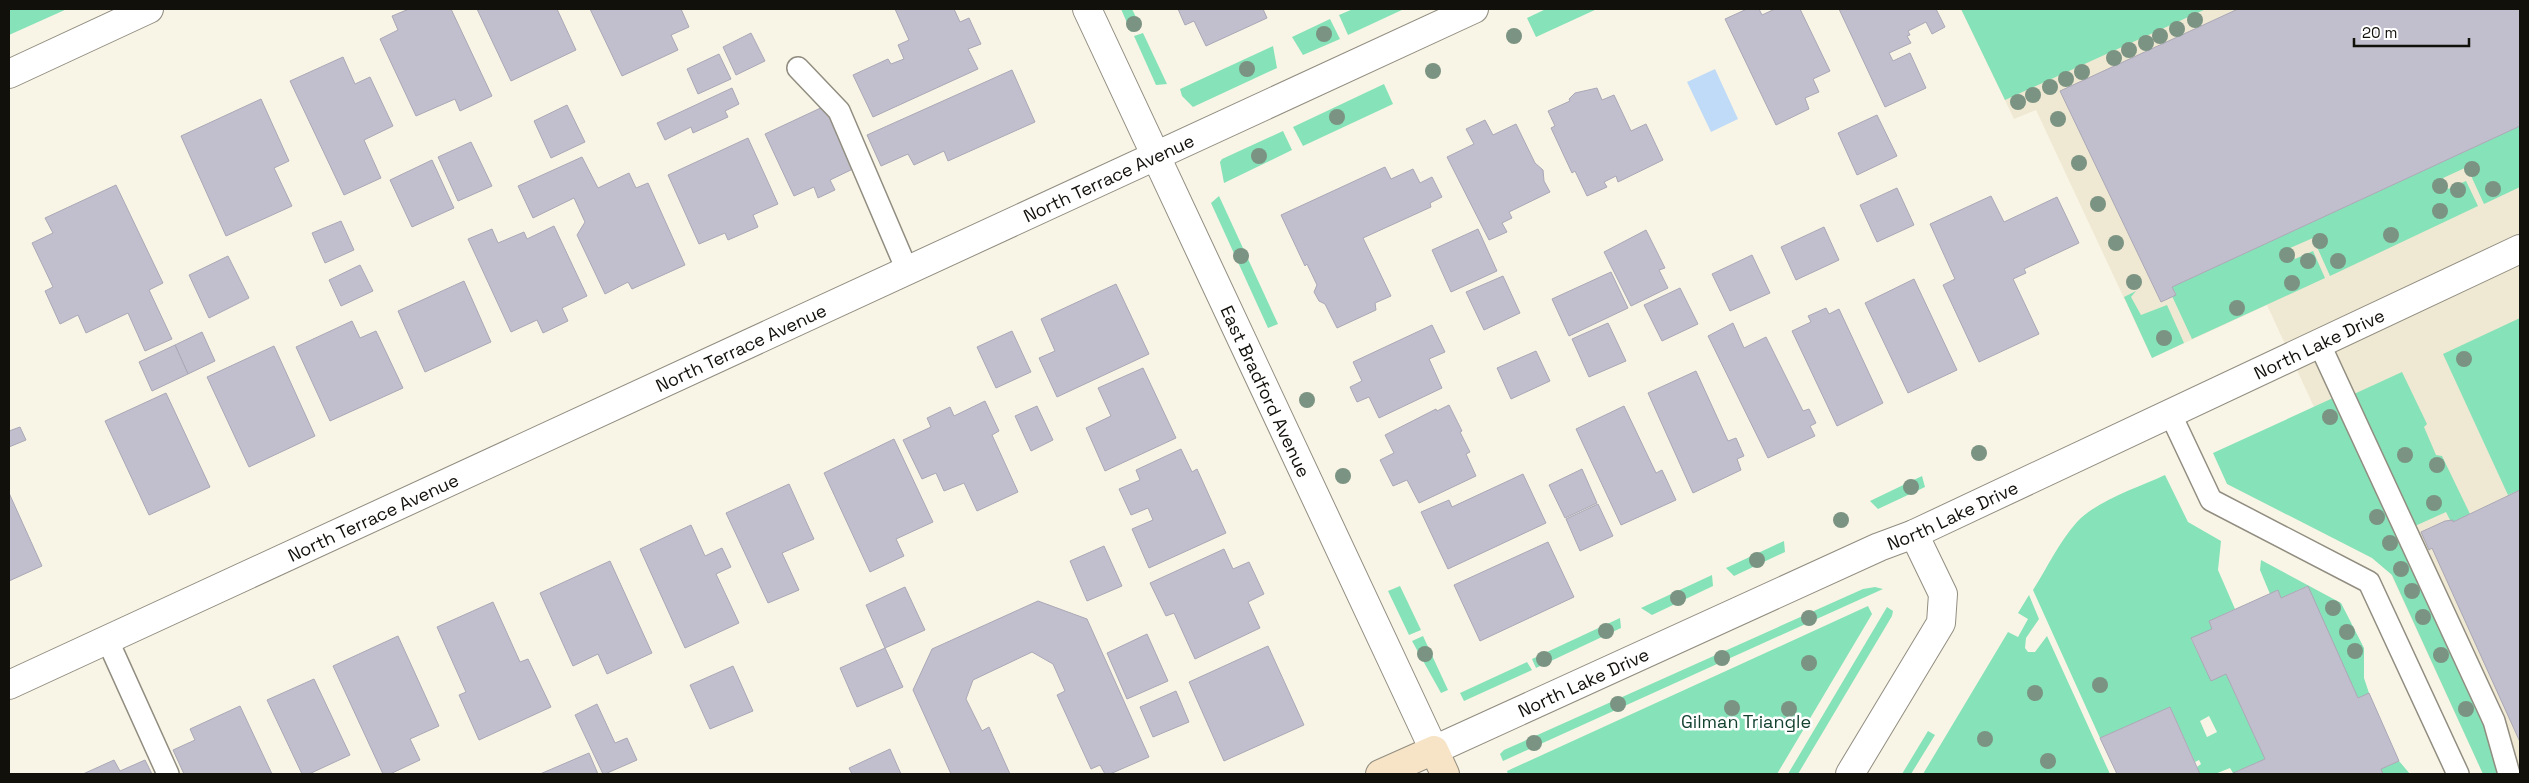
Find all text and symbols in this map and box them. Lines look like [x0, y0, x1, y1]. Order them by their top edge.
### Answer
scale bar [2354, 15, 2469, 47]
text: 20 m [2362, 23, 2397, 42]
street label: North Terrace Avenue [1019, 128, 1198, 227]
street label: North Terrace Avenue [652, 298, 830, 397]
street label: East Bradford Avenue [1216, 301, 1316, 481]
street label: North Lake Drive [2250, 303, 2388, 384]
street label: North Terrace Avenue [284, 468, 462, 566]
street label: North Lake Drive [1883, 475, 2022, 555]
street label: North Lake Drive [1514, 642, 1652, 722]
park label: Gilman Triangle [1681, 710, 1811, 733]

